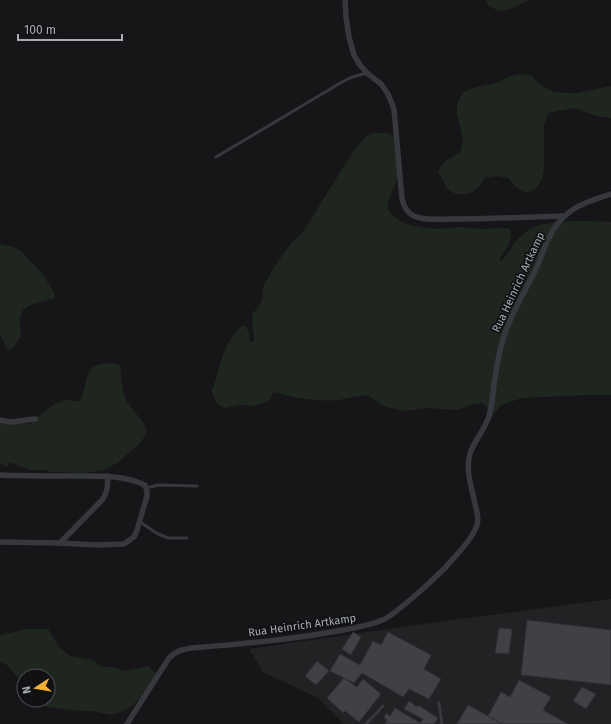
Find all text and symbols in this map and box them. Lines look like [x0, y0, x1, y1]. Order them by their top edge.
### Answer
scale bar [18, 16, 122, 42]
text: 100 m [24, 23, 56, 37]
street label: Rua Heinrich Artkamp [490, 230, 547, 334]
street label: Rua Heinrich Artkamp [247, 611, 357, 640]
north arrow [16, 668, 56, 708]
text: N [20, 685, 34, 695]

